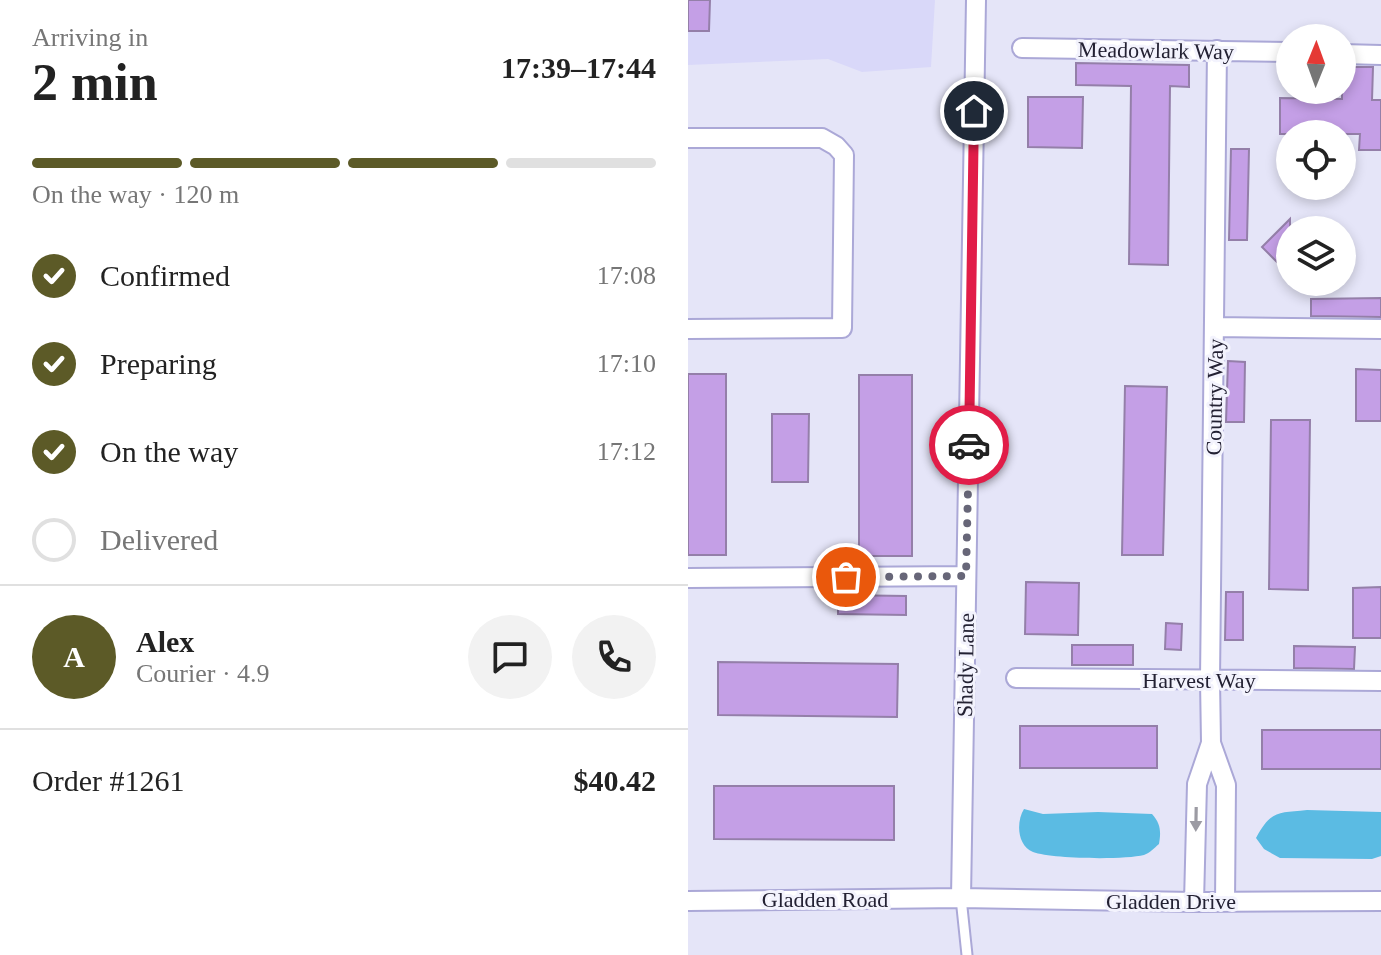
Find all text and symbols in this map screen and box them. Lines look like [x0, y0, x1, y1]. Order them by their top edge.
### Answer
text: Arriving in [32, 23, 148, 52]
north arrow [1276, 24, 1356, 104]
map controls [1276, 24, 1356, 296]
street label: Meadowlark Way [1078, 37, 1234, 64]
text: 17:39–17:44 [501, 51, 656, 84]
text: 2 min [32, 54, 158, 111]
pin [940, 77, 1008, 145]
icon: home [952, 89, 996, 133]
button: locate [1276, 120, 1356, 200]
text: On the way · 120 m [32, 180, 239, 209]
button: layers [1276, 216, 1356, 296]
icon: check [32, 254, 76, 298]
text: Confirmed [100, 259, 230, 292]
text: 17:08 [597, 261, 656, 290]
street label: Country Way [1201, 338, 1228, 456]
icon: check [32, 342, 76, 386]
text: Preparing [100, 347, 217, 380]
text: 17:10 [597, 349, 656, 378]
courier [929, 405, 1009, 485]
icon: car [947, 423, 991, 467]
icon: check [32, 430, 76, 474]
text: On the way [100, 435, 238, 468]
text: 17:12 [597, 437, 656, 466]
text: Delivered [100, 523, 218, 556]
pin [812, 543, 880, 611]
icon: bag [824, 555, 868, 599]
street label: Shady Lane [952, 613, 979, 717]
button: chat [468, 615, 552, 699]
button: phone [572, 615, 656, 699]
text: Alex [136, 625, 194, 658]
text: A [63, 640, 85, 673]
text: Courier · 4.9 [136, 659, 270, 688]
street label: Harvest Way [1142, 668, 1256, 693]
text: Order #1261 [32, 764, 184, 797]
text: $40.42 [574, 764, 656, 797]
one-way arrow [1189, 807, 1202, 832]
street label: Gladden Road [762, 887, 888, 912]
street label: Gladden Drive [1106, 889, 1236, 914]

